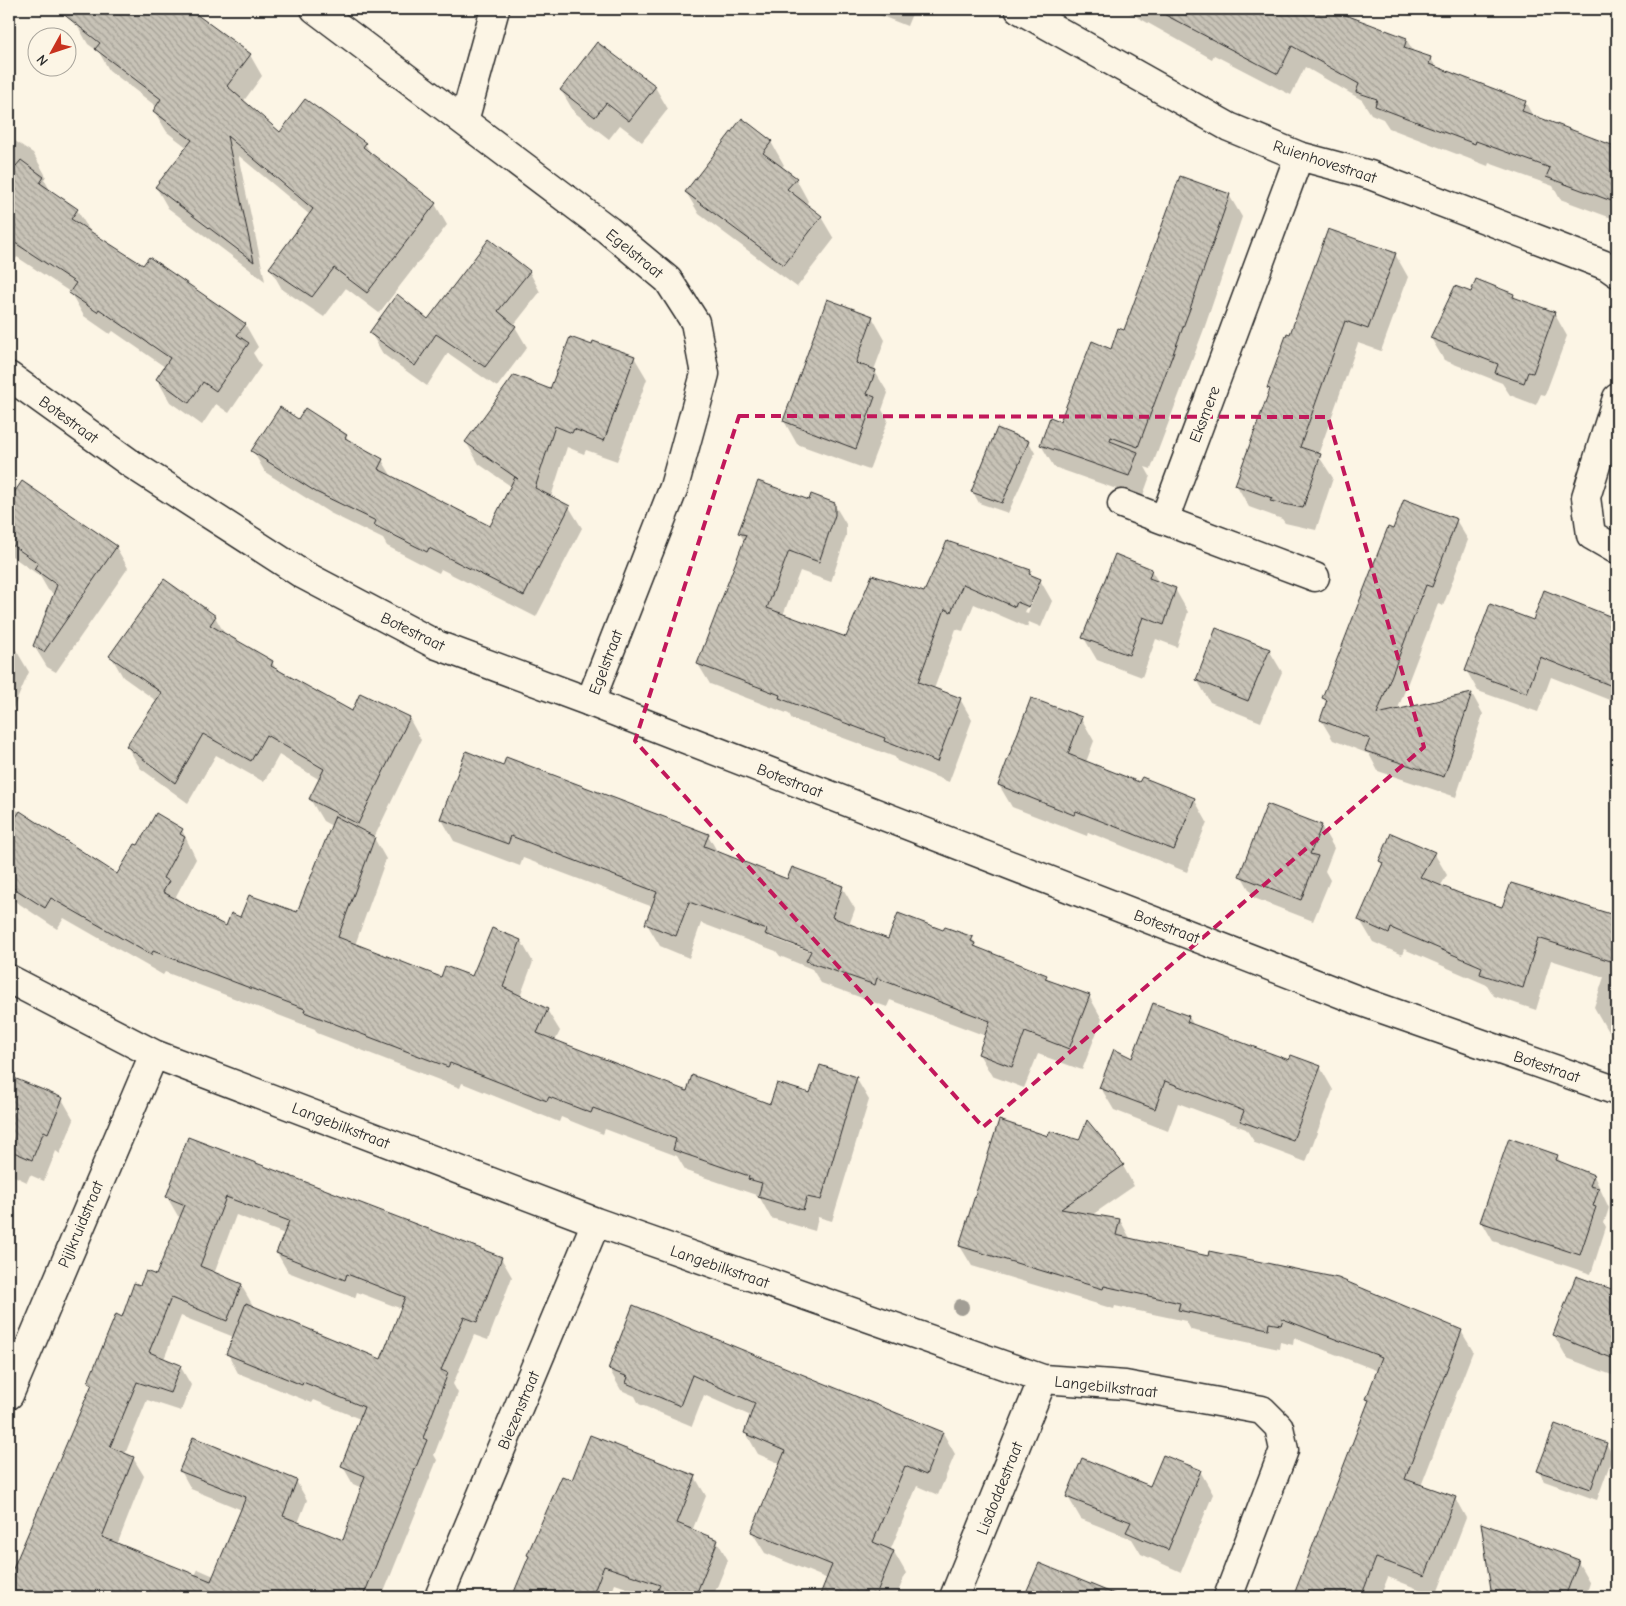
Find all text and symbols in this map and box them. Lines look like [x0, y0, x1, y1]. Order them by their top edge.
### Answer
north arrow [28, 28, 78, 78]
text: N [33, 51, 52, 69]
street label: Ruienhovestraat [1271, 137, 1379, 187]
street label: Egelstraat [602, 225, 667, 282]
street label: Eksmere [1186, 383, 1224, 445]
street label: Botestraat [35, 392, 102, 448]
street label: Botestraat [378, 609, 448, 655]
street label: Egelstraat [585, 627, 627, 697]
street label: Botestraat [754, 760, 825, 802]
street label: Botestraat [1131, 906, 1202, 948]
street label: Botestraat [1511, 1047, 1582, 1087]
street label: Langebilkstraat [289, 1099, 392, 1153]
street label: Pijlkruidstraat [55, 1178, 107, 1271]
street label: Langebilkstraat [668, 1242, 772, 1292]
street label: Biezenstraat [494, 1368, 544, 1452]
street label: Langebilkstraat [1054, 1373, 1159, 1401]
street label: Lisdoddestraat [973, 1439, 1027, 1537]

